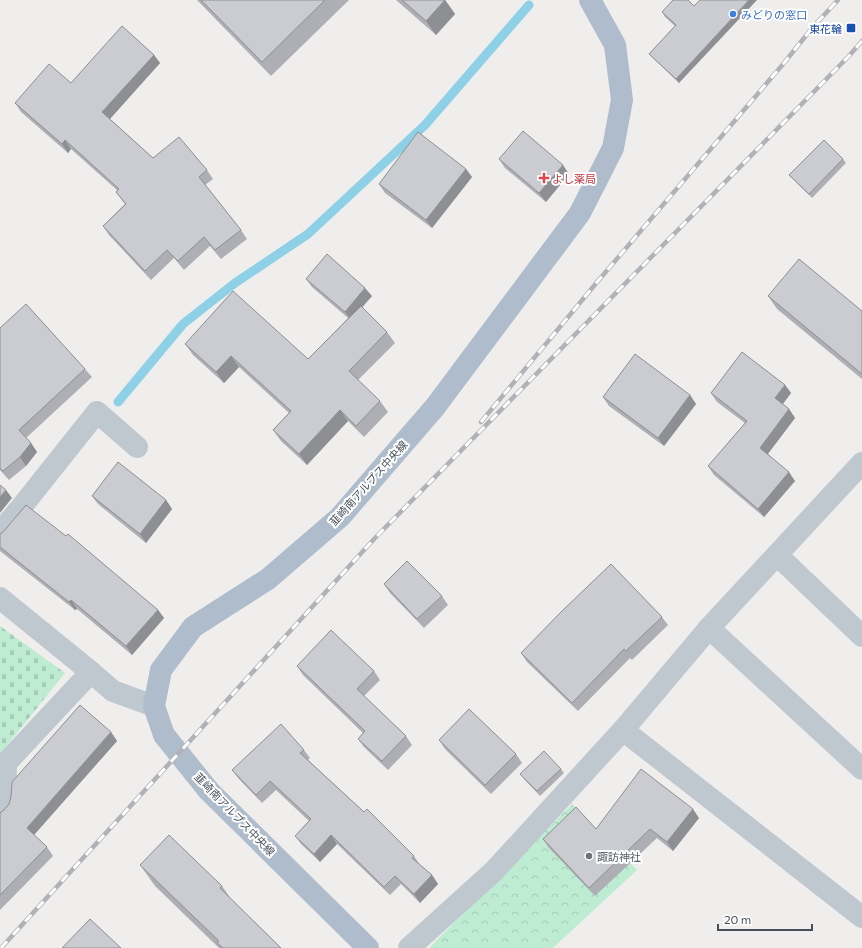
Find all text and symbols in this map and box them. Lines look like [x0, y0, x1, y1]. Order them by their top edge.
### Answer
place label: みどりの窓口 [741, 8, 807, 21]
marker: みどりの窓口 [728, 9, 738, 19]
place label: 東花輪 [809, 22, 842, 35]
marker: 東花輪 [845, 22, 857, 34]
place label: よし薬局 [552, 172, 596, 185]
marker: よし薬局 [539, 173, 549, 183]
street label: 韮崎南アルプス中央線 [326, 438, 410, 528]
street label: 韮崎南アルプス中央線 [192, 770, 278, 858]
place label: 諏訪神社 [597, 850, 641, 863]
marker: 諏訪神社 [584, 851, 594, 861]
scale bar [718, 906, 812, 932]
text: 20 m [724, 912, 751, 926]

